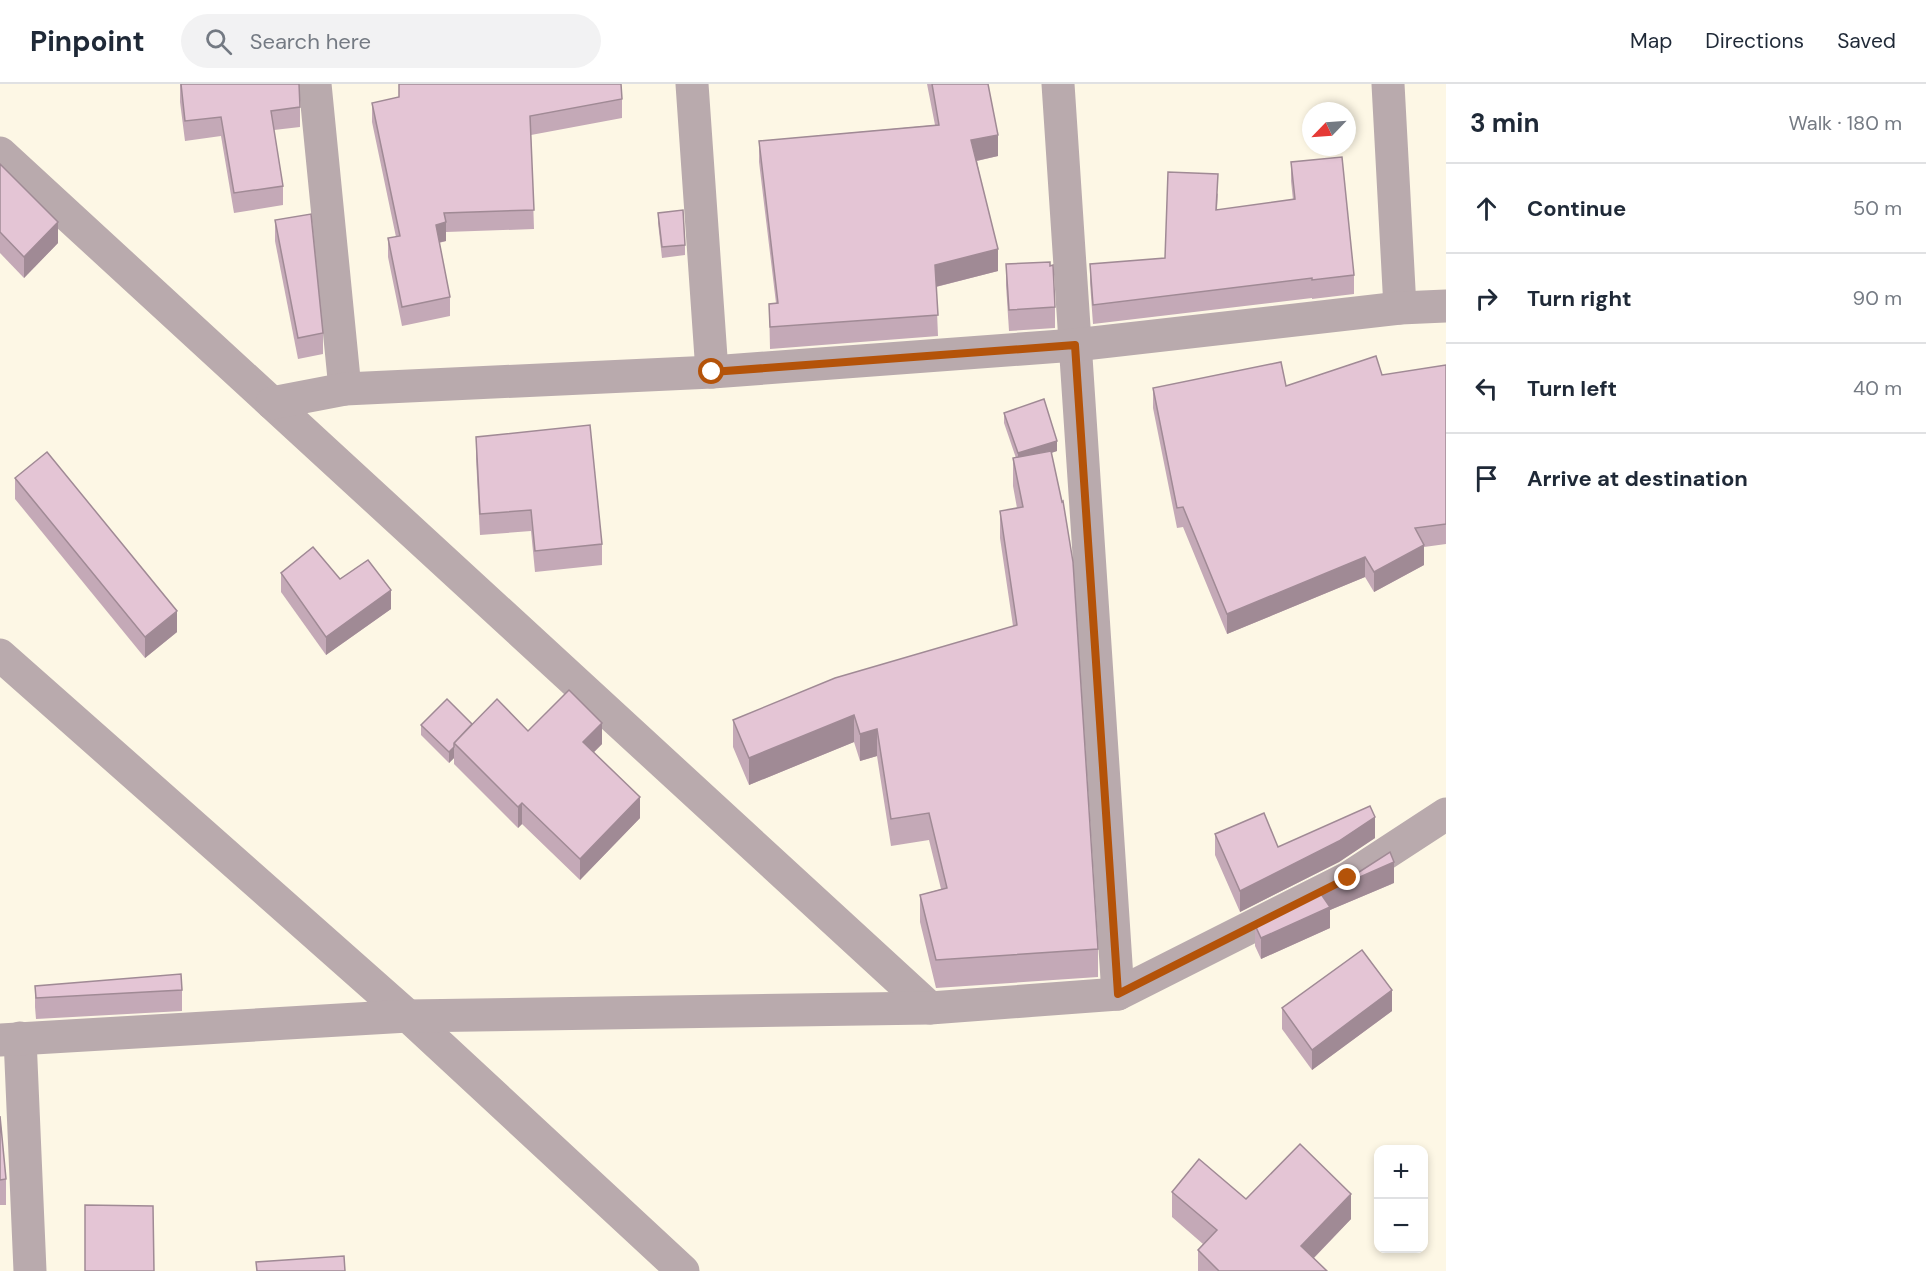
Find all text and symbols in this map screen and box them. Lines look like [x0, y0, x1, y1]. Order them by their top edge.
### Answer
search box [181, 14, 601, 68]
text: Pinpoint [30, 23, 145, 60]
icon: search [202, 25, 235, 58]
text: Search here [250, 27, 371, 56]
text: Map [1630, 27, 1672, 55]
text: Directions [1705, 27, 1804, 55]
text: Saved [1837, 27, 1896, 55]
north arrow [1302, 102, 1356, 156]
text: 3 min [1470, 106, 1539, 140]
text: Walk · 180 m [1788, 110, 1902, 136]
icon: ahead [1470, 192, 1503, 225]
text: Continue [1527, 194, 1626, 223]
text: 50 m [1853, 195, 1902, 221]
icon: right [1470, 282, 1503, 315]
text: Turn right [1527, 284, 1632, 313]
text: 90 m [1853, 285, 1902, 311]
route start [698, 358, 724, 384]
icon: left [1470, 372, 1503, 405]
text: Turn left [1527, 374, 1617, 403]
text: 40 m [1853, 375, 1902, 401]
icon: arrive [1470, 462, 1503, 495]
text: Arrive at destination [1527, 464, 1748, 493]
route end [1334, 864, 1360, 890]
map controls [1374, 1145, 1428, 1253]
button: + [1374, 1145, 1428, 1199]
button: − [1374, 1199, 1428, 1253]

